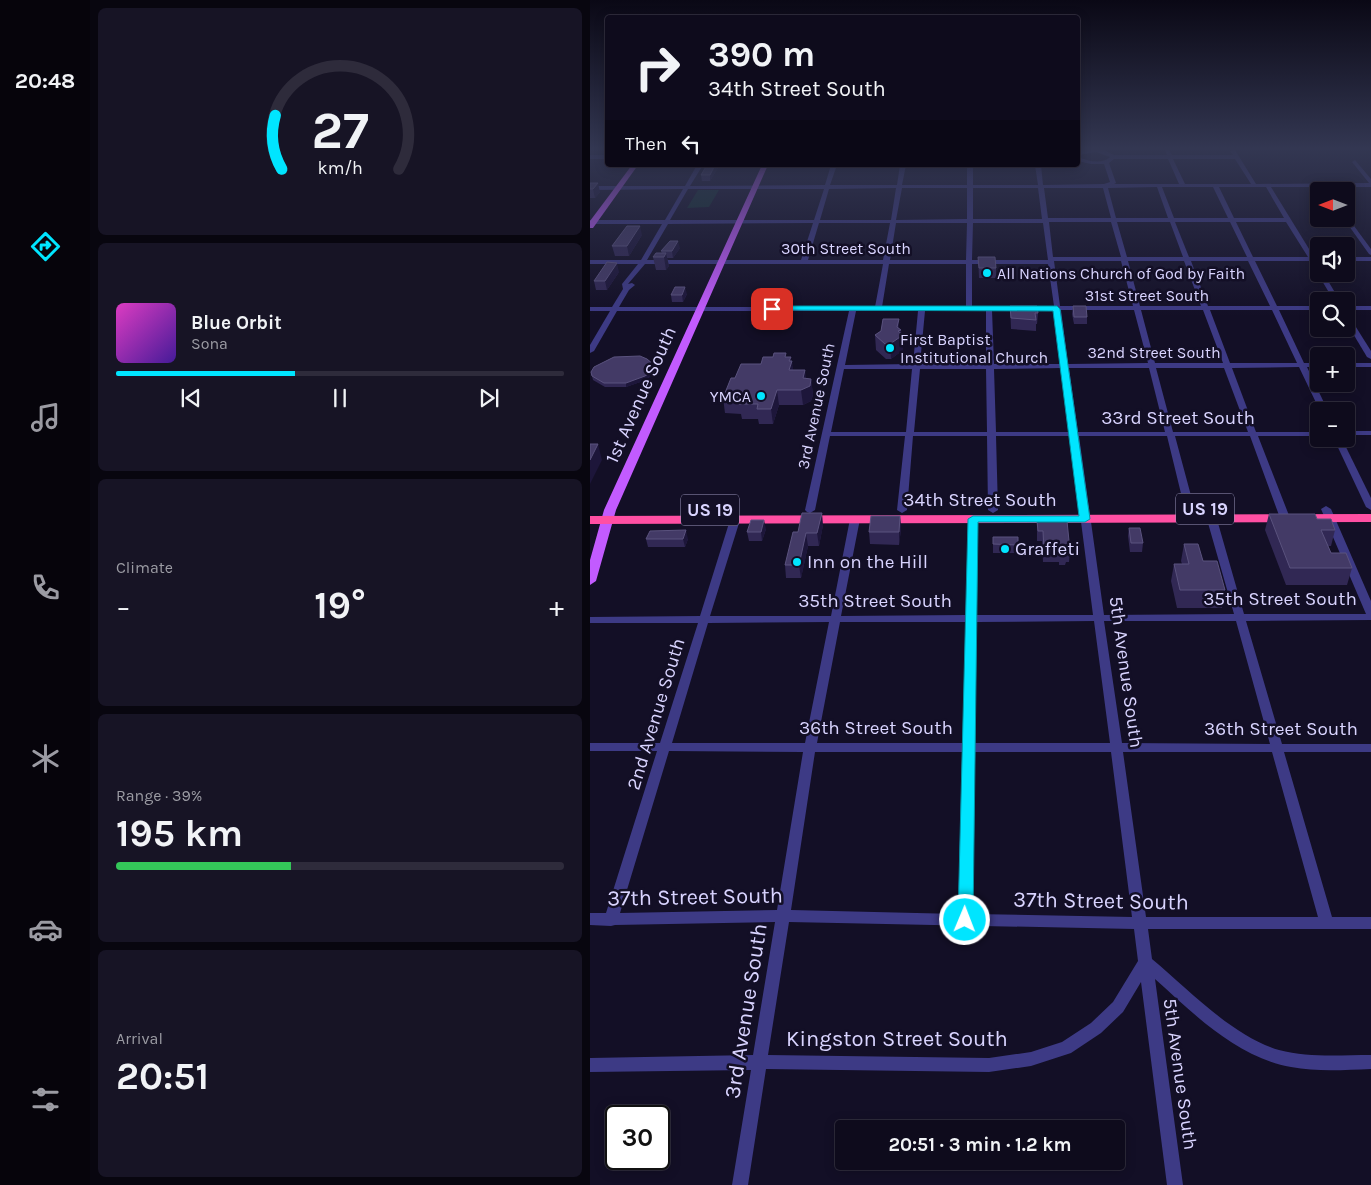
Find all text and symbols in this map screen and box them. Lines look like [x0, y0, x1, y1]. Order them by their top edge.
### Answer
text: 390 m [708, 34, 815, 75]
icon: right [625, 35, 690, 100]
text: 20:48 [15, 68, 75, 94]
text: 34th Street South [708, 76, 886, 102]
text: 27 [311, 100, 369, 161]
icon: left [677, 130, 705, 158]
text: Then [625, 133, 667, 155]
text: km/h [317, 158, 363, 179]
north arrow [1310, 182, 1355, 228]
map controls [1310, 182, 1355, 447]
icon: directions [28, 229, 63, 264]
button: sound [1310, 237, 1355, 282]
street label: 30th Street South [781, 239, 911, 258]
place label: All Nations Church of God by Faith [997, 264, 1245, 283]
marker: All Nations Church of God by Faith [981, 267, 993, 279]
street label: 31st Street South [1085, 286, 1209, 305]
pin [751, 288, 793, 330]
button: search [1310, 292, 1355, 337]
icon: arrive [758, 295, 786, 323]
text: Blue Orbit [191, 312, 282, 334]
street label: 1st Avenue South [601, 323, 681, 467]
place label: First Baptist Institutional Church [900, 330, 1048, 367]
text: Sona [191, 334, 228, 353]
street label: 3rd Avenue South [793, 341, 839, 471]
marker: First Baptist Institutional Church [884, 342, 896, 354]
street label: 32nd Street South [1087, 343, 1221, 362]
button: + [1310, 347, 1355, 392]
icon: previous [177, 384, 205, 412]
icon: pause [326, 384, 354, 412]
icon: next [475, 384, 503, 412]
place label: YMCA [710, 387, 751, 406]
marker: YMCA [755, 390, 767, 402]
icon: music [28, 400, 63, 435]
button: − [1310, 402, 1355, 447]
street label: 33rd Street South [1101, 407, 1255, 429]
street label: 34th Street South [903, 489, 1057, 511]
road number: US 19 [681, 494, 739, 526]
road number: US 19 [1176, 494, 1234, 524]
place label: Graffeti [1015, 538, 1080, 560]
marker: Graffeti [999, 543, 1011, 555]
place label: Inn on the Hill [807, 551, 928, 573]
marker: Inn on the Hill [791, 556, 803, 568]
text: Climate [116, 558, 173, 577]
icon: phone [28, 570, 63, 605]
text: 19° [314, 583, 366, 628]
street label: 35th Street South [1203, 588, 1357, 610]
text: − [116, 590, 131, 623]
text: + [549, 590, 564, 623]
street label: 35th Street South [798, 590, 952, 612]
street label: 5th Avenue South [1104, 595, 1148, 749]
street label: 2nd Avenue South [622, 636, 690, 792]
street label: 36th Street South [799, 717, 953, 739]
street label: 36th Street South [1204, 718, 1358, 740]
icon: climate [28, 741, 63, 776]
text: Range · 39% [116, 786, 202, 805]
text: 195 km [116, 811, 243, 856]
street label: 37th Street South [607, 882, 783, 912]
street label: 37th Street South [1013, 886, 1189, 916]
position arrow [938, 893, 990, 945]
icon: car [28, 912, 63, 947]
street label: 3rd Avenue South [719, 922, 773, 1100]
street label: 5th Avenue South [1158, 997, 1202, 1151]
street label: Kingston Street South [786, 1026, 1008, 1052]
text: Arrival [116, 1029, 163, 1048]
text: 20:51 [116, 1054, 209, 1099]
icon: filters [28, 1082, 63, 1117]
speed limit sign: 30 [605, 1105, 670, 1170]
text: 20:51 · 3 min · 1.2 km [888, 1134, 1072, 1156]

